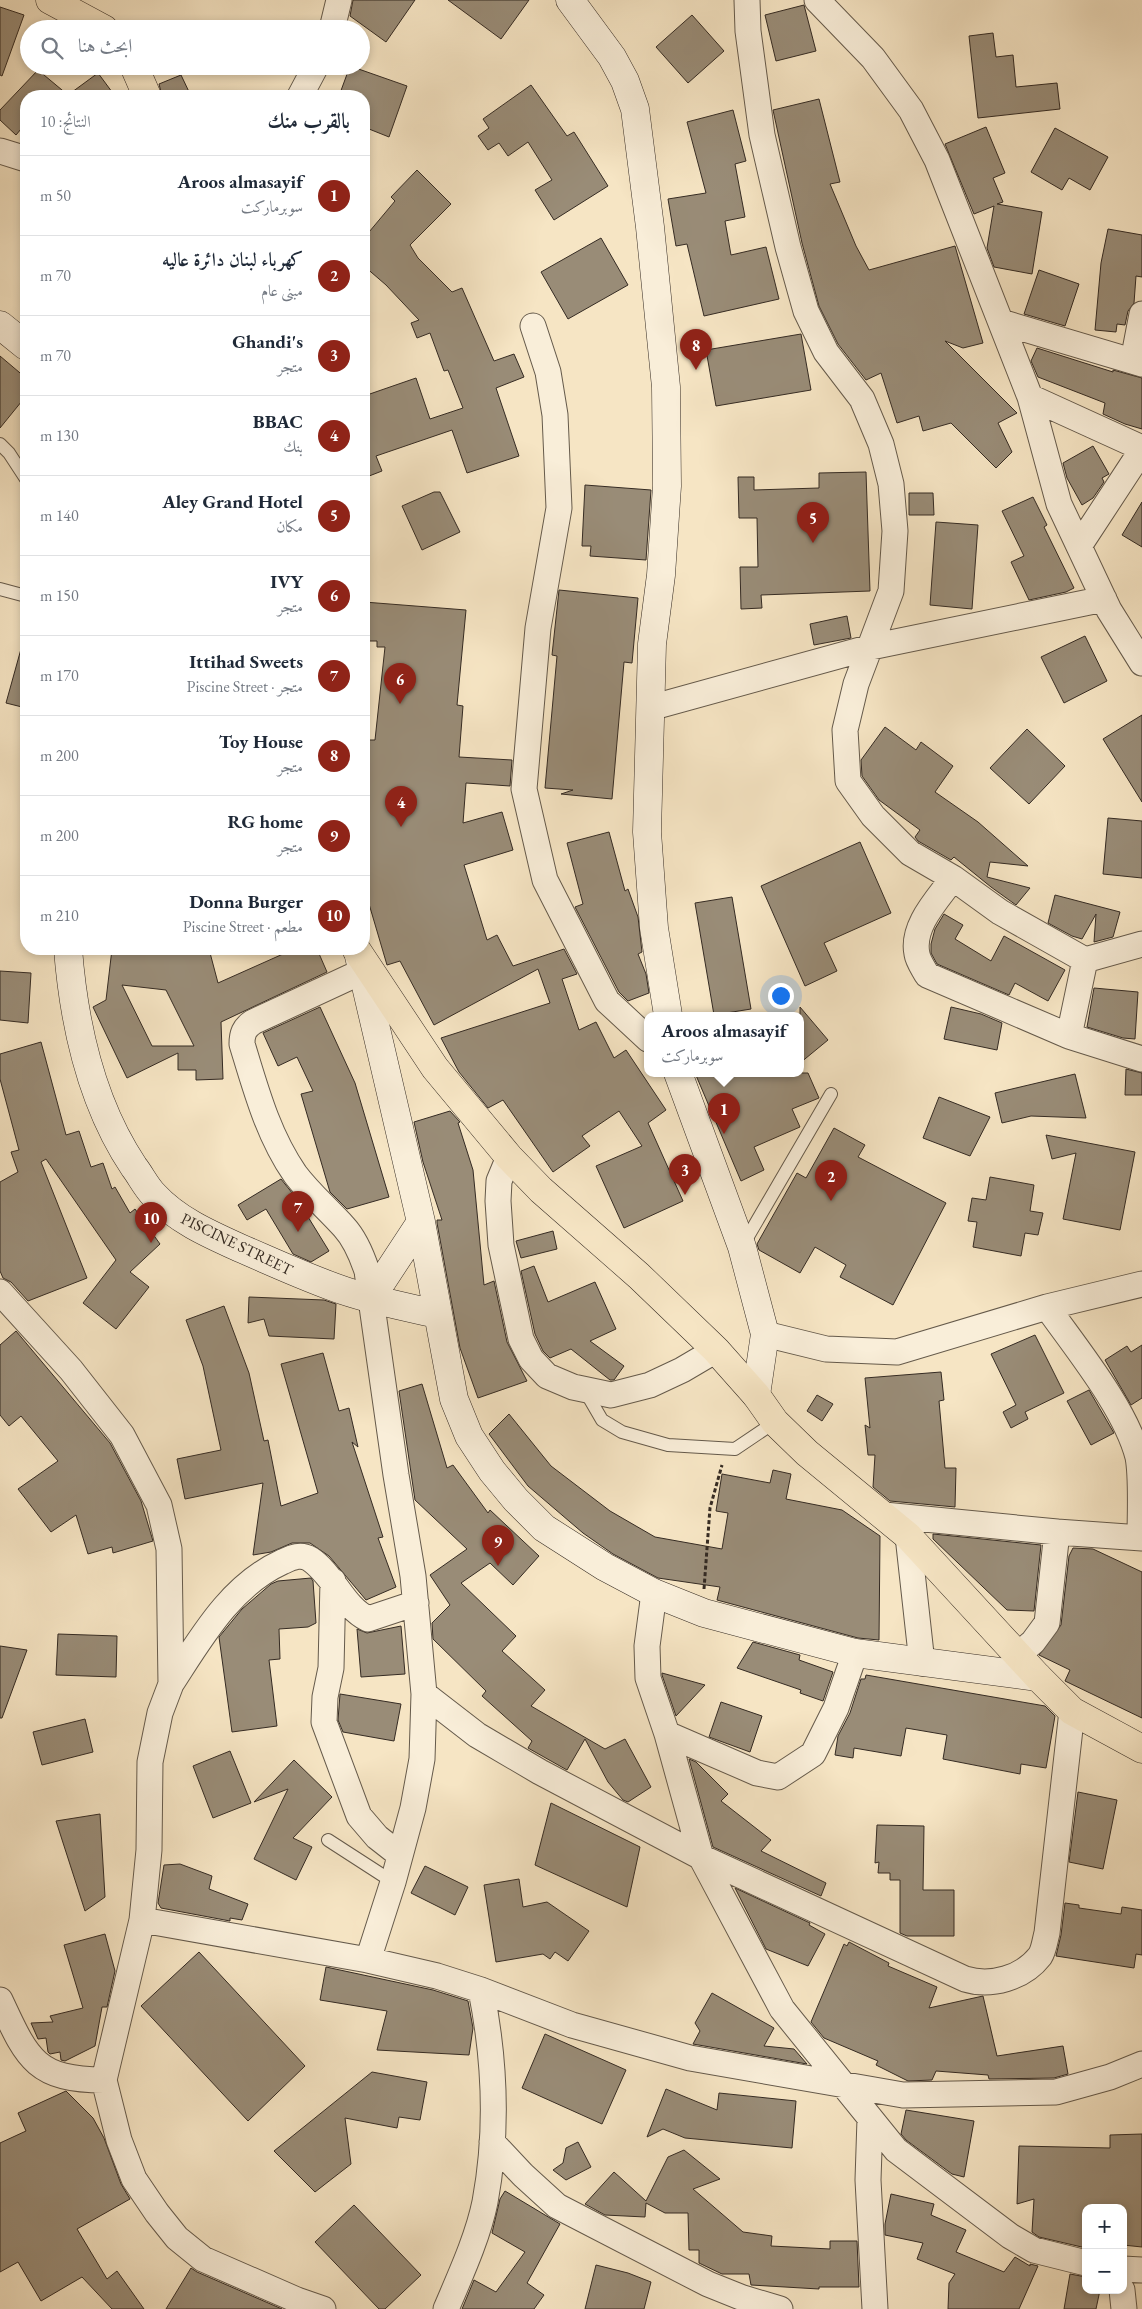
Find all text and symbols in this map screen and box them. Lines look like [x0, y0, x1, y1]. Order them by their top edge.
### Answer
search box [20, 20, 370, 75]
text: ابحث هنا [78, 33, 132, 58]
icon: search [38, 34, 66, 62]
text: بالقرب منك [267, 107, 350, 134]
text: النتائج: 10 [40, 111, 91, 132]
text: Aroos almasayif [178, 169, 303, 194]
text: 50 m [40, 185, 71, 206]
text: 1 [330, 185, 338, 206]
text: سوبرماركت [241, 196, 303, 217]
text: كهرباء لبنان دائرة عاليه [162, 247, 303, 272]
text: 70 m [40, 265, 71, 286]
text: 2 [330, 265, 338, 286]
text: مبنى عام [261, 280, 303, 301]
text: Ghandi's [232, 329, 303, 354]
pin: 8 [680, 329, 712, 370]
text: 70 m [40, 345, 71, 366]
text: 3 [330, 345, 338, 366]
text: متجر [278, 356, 303, 377]
text: BBAC [253, 409, 303, 434]
text: 130 m [40, 425, 79, 446]
text: 4 [330, 425, 338, 446]
text: بنك [283, 436, 303, 457]
text: Aley Grand Hotel [162, 489, 303, 514]
pin: 5 [797, 502, 829, 543]
text: 140 m [40, 505, 79, 526]
text: 5 [330, 505, 338, 526]
text: مكان [276, 516, 303, 537]
text: IVY [270, 569, 303, 594]
text: 150 m [40, 585, 79, 606]
text: 6 [330, 585, 338, 606]
text: متجر [278, 596, 303, 617]
text: Ittihad Sweets [189, 649, 303, 674]
pin: 6 [384, 663, 416, 704]
text: 170 m [40, 665, 79, 686]
text: 7 [330, 665, 338, 686]
text: متجر · Piscine Street [187, 676, 303, 697]
text: Toy House [219, 729, 303, 754]
text: 200 m [40, 745, 79, 766]
text: 8 [330, 745, 338, 766]
text: متجر [278, 756, 303, 777]
pin: 4 [385, 786, 417, 827]
text: RG home [228, 809, 303, 834]
text: 200 m [40, 825, 79, 846]
text: 9 [330, 825, 338, 846]
text: متجر [278, 836, 303, 857]
text: Donna Burger [189, 889, 303, 914]
text: 210 m [40, 905, 79, 926]
text: 10 [326, 905, 342, 926]
text: مطعم · Piscine Street [183, 916, 303, 937]
your location [768, 983, 794, 1009]
popup [644, 1012, 804, 1077]
text: Aroos almasayif [661, 1018, 787, 1043]
text: سوبرماركت [661, 1045, 723, 1066]
pin: 1 [708, 1093, 740, 1134]
pin: 3 [669, 1154, 701, 1195]
pin: 2 [815, 1160, 847, 1201]
pin: 7 [282, 1191, 314, 1232]
pin: 10 [135, 1202, 167, 1243]
street label: PISCINE STREET [178, 1208, 297, 1280]
pin: 9 [482, 1525, 514, 1566]
map controls [1082, 2204, 1127, 2294]
button: + [1082, 2204, 1127, 2249]
button: − [1082, 2249, 1127, 2294]

